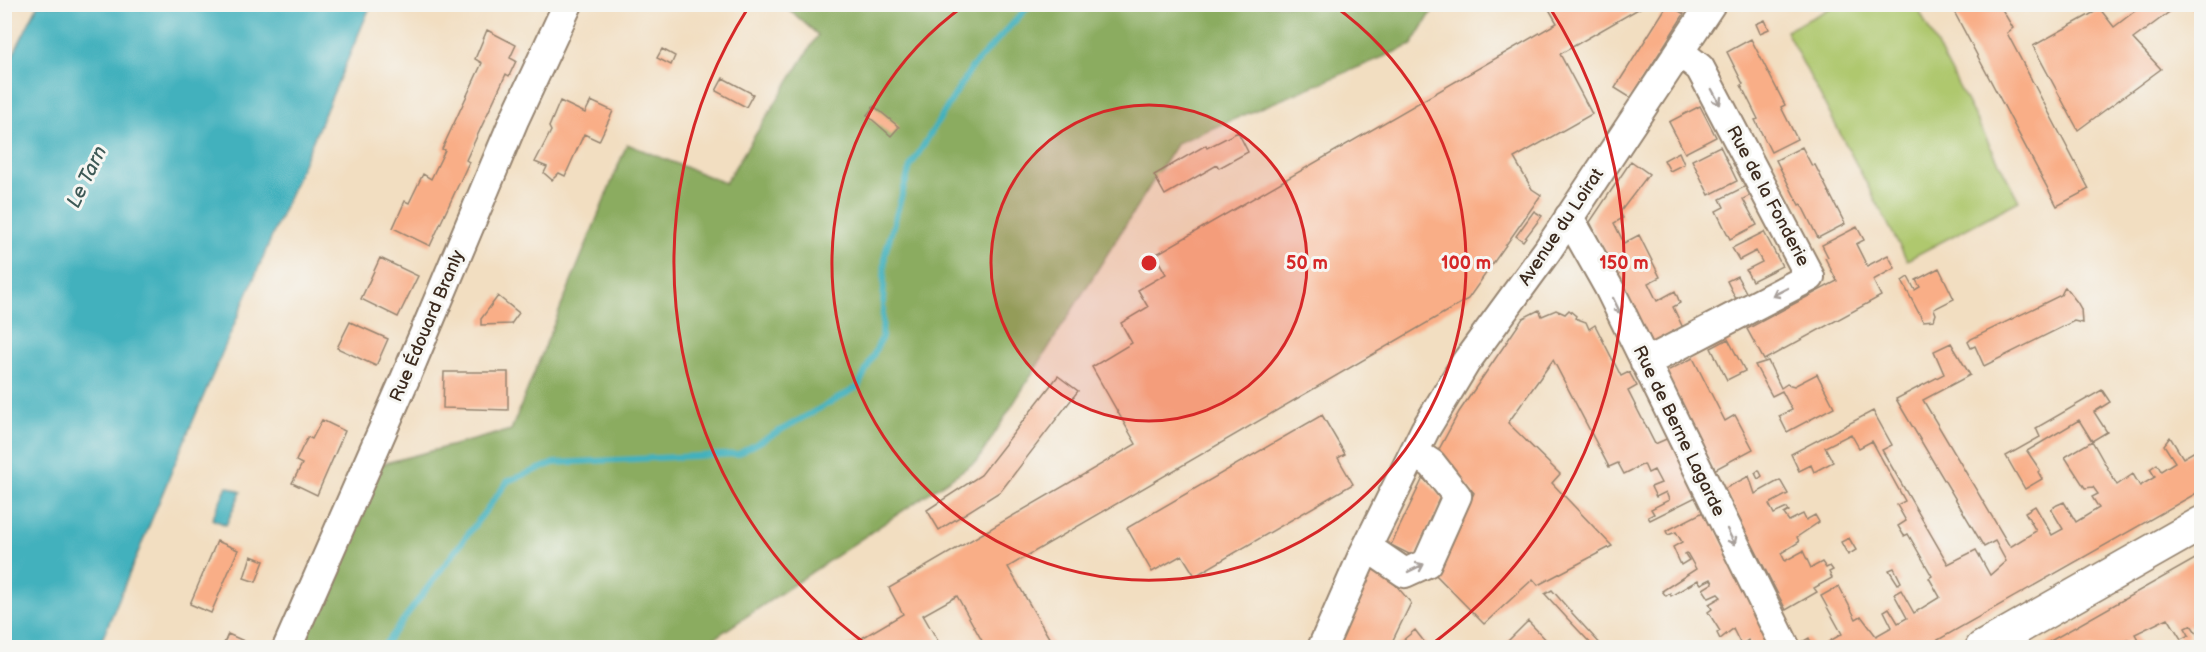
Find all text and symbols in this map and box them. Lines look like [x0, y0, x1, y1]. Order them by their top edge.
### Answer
one-way arrow [1710, 88, 1722, 105]
street label: Rue de la Fonderie [1722, 122, 1814, 270]
water label: Le Tarn [62, 142, 112, 212]
street label: Avenue du Loirat [1514, 164, 1608, 289]
street label: Rue Édouard Branly [384, 245, 469, 405]
centre of rings [1139, 253, 1159, 273]
text: 50 m [1286, 253, 1328, 274]
text: 100 m [1441, 253, 1491, 274]
text: 150 m [1599, 253, 1649, 274]
one-way arrow [1772, 287, 1790, 298]
one-way arrow [1612, 296, 1624, 314]
street label: Rue de Berne Lagarde [1629, 342, 1730, 520]
one-way arrow [1726, 528, 1738, 546]
one-way arrow [1406, 562, 1424, 574]

